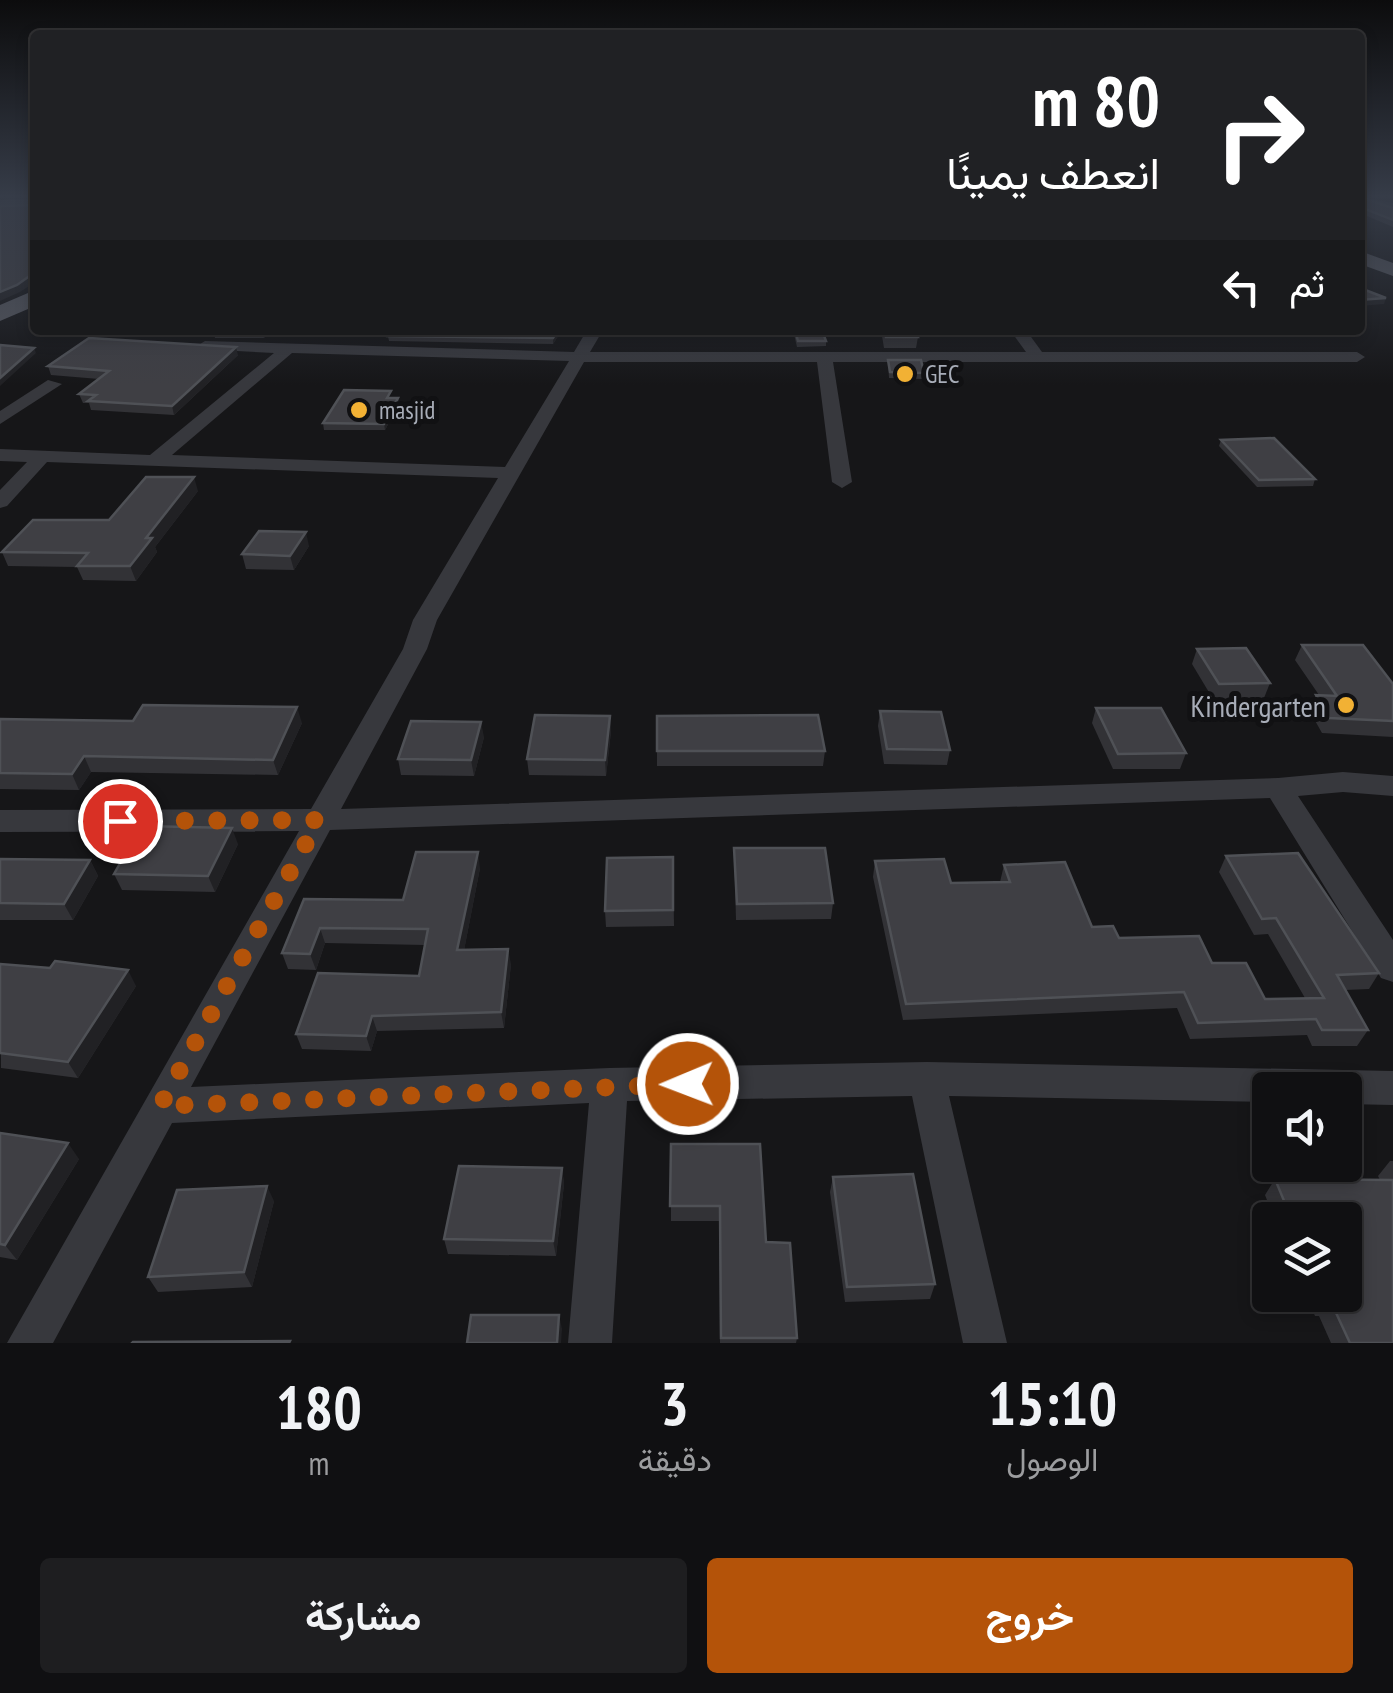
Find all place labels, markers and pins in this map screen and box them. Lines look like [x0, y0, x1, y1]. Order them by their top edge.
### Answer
place label: GEC [925, 358, 959, 390]
marker: GEC [894, 363, 916, 385]
place label: masjid [379, 394, 435, 426]
marker: masjid [348, 399, 370, 421]
place label: Kindergarten [1190, 686, 1326, 725]
marker: Kindergarten [1335, 694, 1357, 716]
pin [78, 779, 163, 864]

